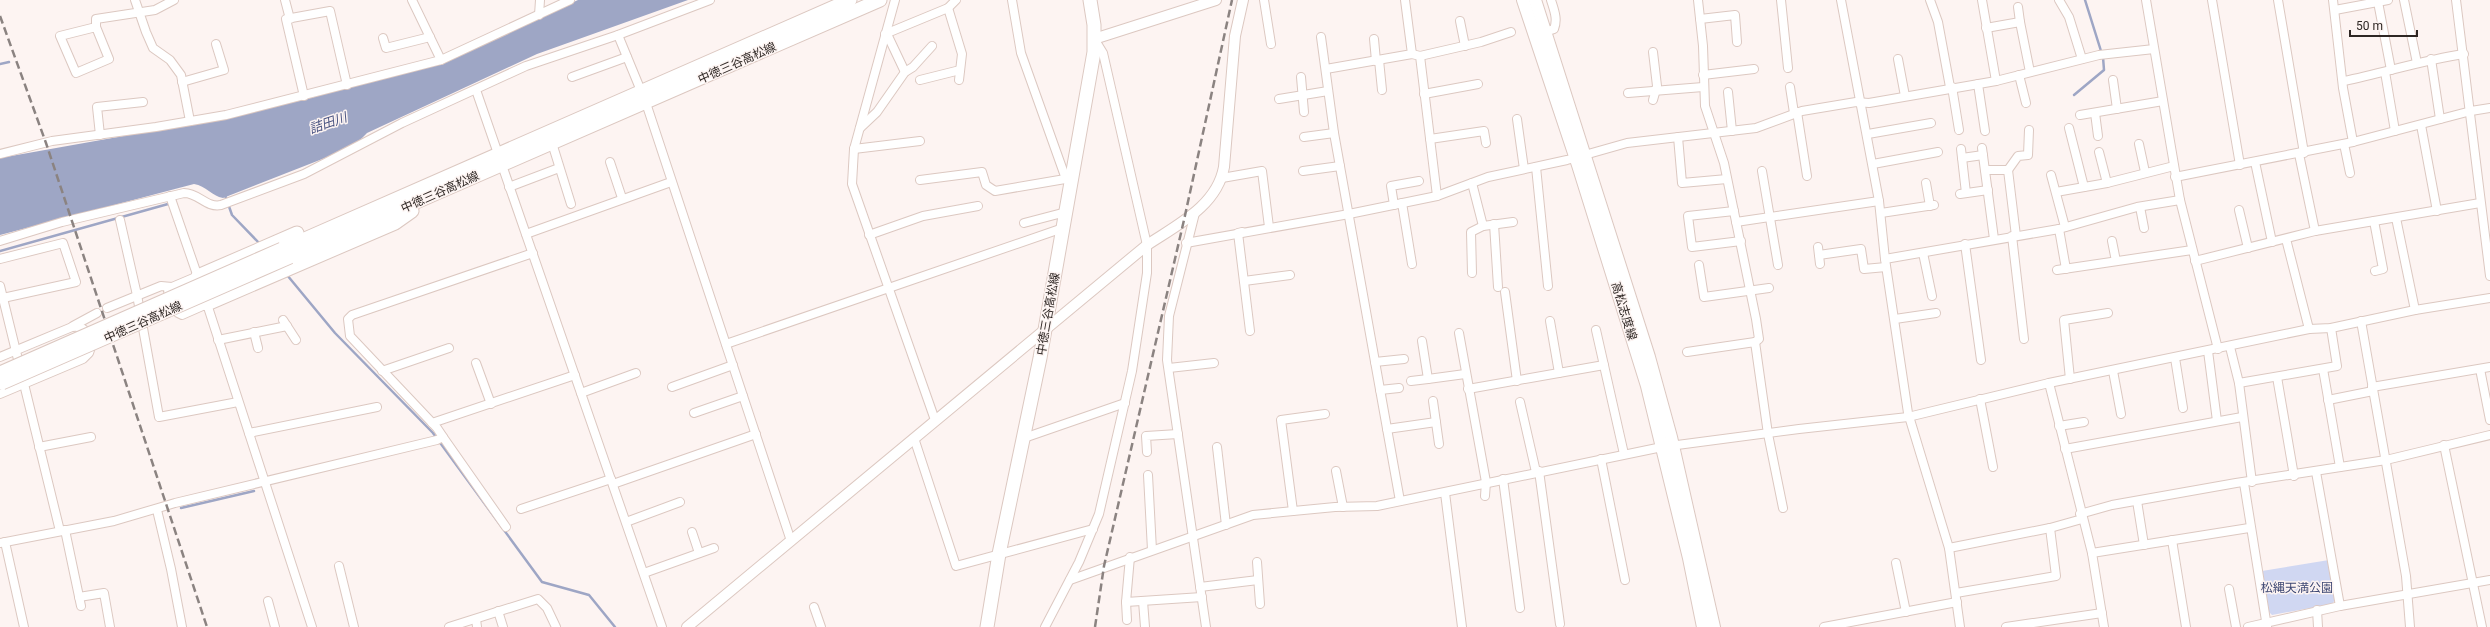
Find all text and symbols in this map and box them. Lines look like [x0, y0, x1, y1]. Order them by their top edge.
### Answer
scale bar [2350, 12, 2417, 38]
text: 50 m [2356, 19, 2383, 33]
street label: 中徳三谷高松線 [696, 40, 778, 86]
water label: 詰田川 [307, 109, 351, 136]
street label: 中徳三谷高松線 [399, 169, 481, 215]
street label: 中徳三谷高松線 [1034, 271, 1062, 357]
street label: 高松志度線 [1609, 280, 1639, 342]
street label: 中徳三谷高松線 [102, 299, 184, 345]
park label: 松縄天満公園 [2261, 581, 2333, 595]

